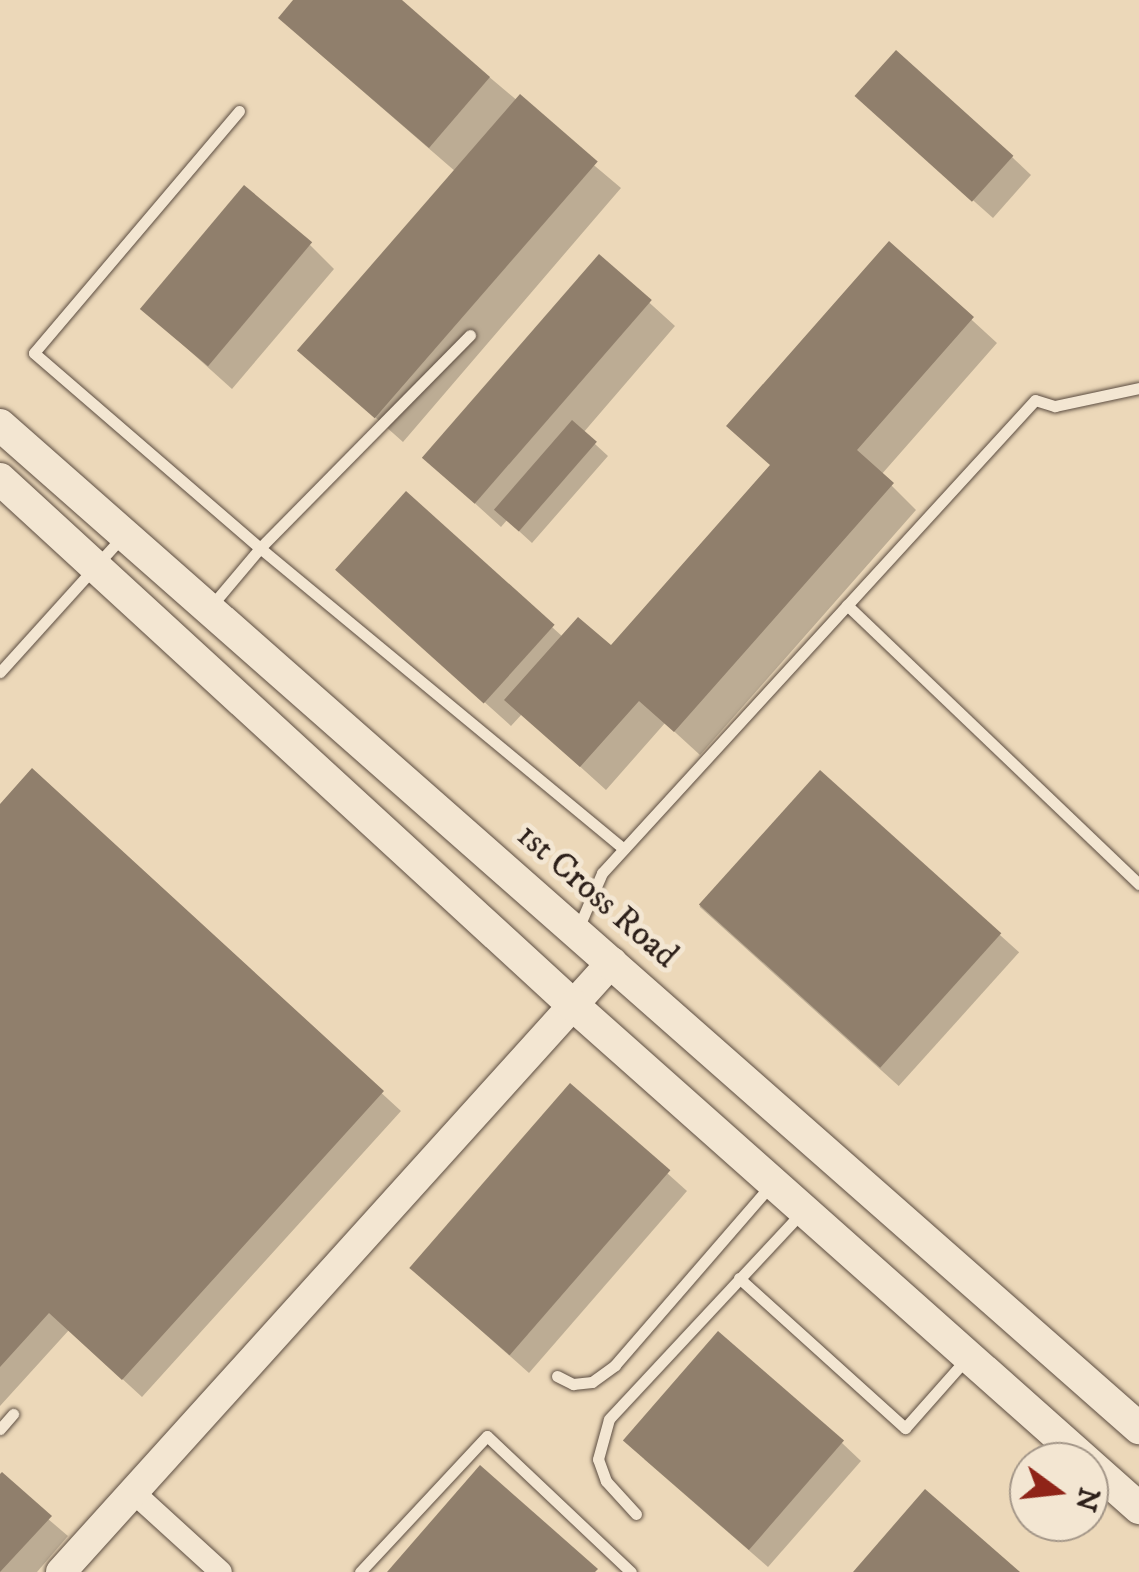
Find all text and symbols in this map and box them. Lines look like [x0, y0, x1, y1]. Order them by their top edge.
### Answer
street label: 1st Cross Road [508, 815, 686, 977]
north arrow [1009, 1442, 1109, 1542]
text: N [1067, 1484, 1106, 1515]

